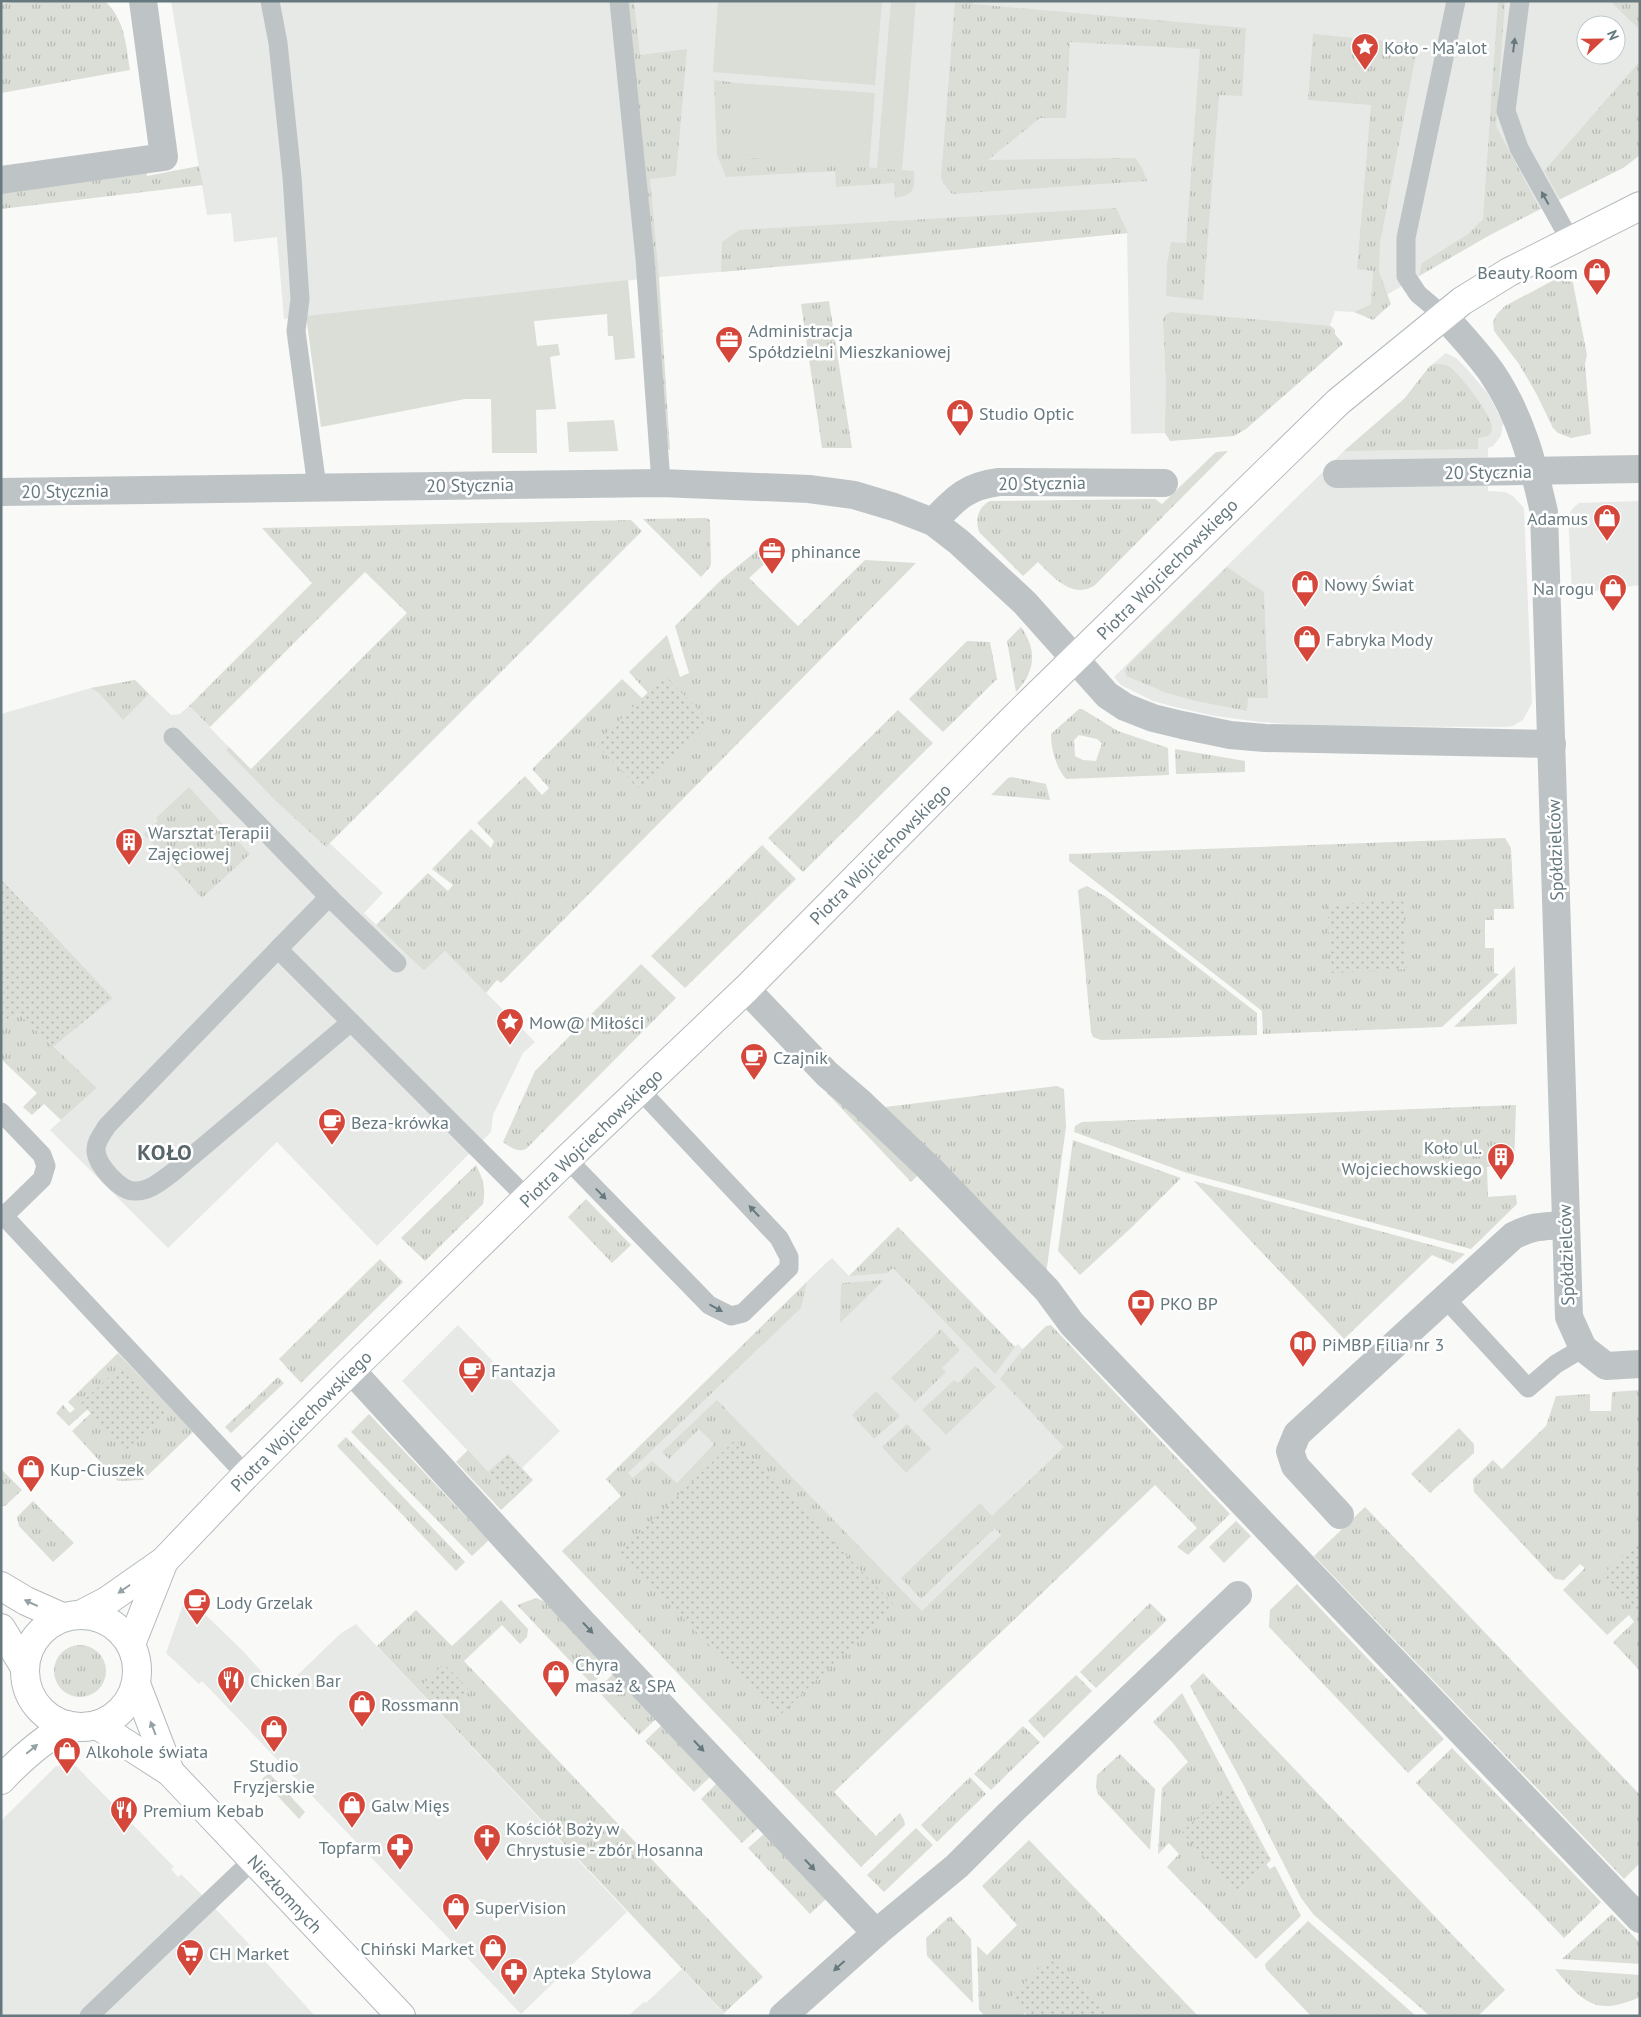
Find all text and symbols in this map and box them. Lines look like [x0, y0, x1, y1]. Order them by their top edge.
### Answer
north arrow [1576, 15, 1626, 65]
text: N [1603, 27, 1623, 43]
place icon: Koło - Ma’alot [1350, 32, 1380, 71]
place label: Koło - Ma’alot [1384, 36, 1487, 59]
one-way arrow [1510, 37, 1518, 53]
one-way arrow [1541, 192, 1550, 205]
shop icon: Beauty Room [1582, 257, 1612, 296]
place label: Beauty Room [1477, 261, 1578, 284]
place label: Administracja Spółdzielni Mieszkaniowej [748, 319, 951, 363]
office icon: Administracja Spółdzielni Mieszkaniowej [714, 325, 744, 364]
shop icon: Studio Optic [945, 398, 975, 437]
place label: Studio Optic [979, 402, 1074, 425]
street label: 20 Stycznia [1444, 460, 1532, 484]
street label: 20 Stycznia [998, 471, 1086, 495]
street label: 20 Stycznia [426, 473, 514, 497]
street label: 20 Stycznia [21, 479, 109, 503]
street label: Piotra Wojciechowskiego [1091, 493, 1243, 645]
shop icon: Adamus [1592, 503, 1622, 542]
place label: Adamus [1527, 507, 1588, 530]
office icon: phinance [757, 536, 787, 575]
place label: phinance [791, 540, 861, 563]
shop icon: Nowy Świat [1290, 569, 1320, 608]
place label: Nowy Świat [1324, 573, 1414, 596]
shop icon: Na rogu [1598, 573, 1628, 612]
place label: Na rogu [1533, 577, 1594, 600]
shop icon: Fabryka Mody [1292, 624, 1322, 663]
place label: Fabryka Mody [1326, 628, 1433, 651]
street label: Piotra Wojciechowskiego [804, 778, 956, 930]
street label: Spółdzielców [1542, 798, 1568, 901]
place label: Warsztat Terapii Zajęciowej [148, 821, 269, 865]
building icon: Warsztat Terapii Zajęciowej [114, 827, 144, 866]
place icon: Mow@ Miłości [495, 1007, 525, 1046]
place label: Mow@ Miłości [529, 1011, 644, 1034]
cafe icon: Czajnik [739, 1042, 769, 1081]
place label: Czajnik [773, 1046, 828, 1069]
street label: Piotra Wojciechowskiego [514, 1064, 668, 1212]
cafe icon: Beza-krówka [317, 1107, 347, 1146]
place label: Beza-krówka [351, 1111, 449, 1134]
place label: Koło ul. Wojciechowskiego [1342, 1136, 1482, 1180]
district label: KOŁO [137, 1138, 193, 1166]
building icon: Koło ul. Wojciechowskiego [1486, 1142, 1516, 1181]
one-way arrow [595, 1188, 607, 1200]
street label: Spółdzielców [1553, 1203, 1579, 1306]
one-way arrow [748, 1206, 760, 1218]
bank icon: PKO BP [1126, 1288, 1156, 1327]
place label: PKO BP [1160, 1292, 1218, 1315]
one-way arrow [710, 1304, 723, 1313]
library icon: PiMBP Filia nr 3 [1288, 1329, 1318, 1368]
place label: PiMBP Filia nr 3 [1322, 1333, 1444, 1356]
street label: Piotra Wojciechowskiego [225, 1345, 377, 1497]
cafe icon: Fantazja [457, 1355, 487, 1394]
place label: Fantazja [491, 1359, 556, 1382]
shop icon: Kup-Ciuszek [16, 1454, 46, 1493]
place label: Kup-Ciuszek [50, 1458, 145, 1481]
one-way arrow [118, 1584, 131, 1594]
cafe icon: Lody Grzelak [182, 1587, 212, 1626]
place label: Lody Grzelak [216, 1591, 313, 1614]
one-way arrow [24, 1599, 38, 1607]
one-way arrow [582, 1621, 594, 1633]
place label: Chyra masaż & SPA [575, 1653, 676, 1697]
shop icon: Chyra masaż & SPA [541, 1659, 571, 1698]
restaurant icon: Chicken Bar [216, 1665, 246, 1704]
place label: Chicken Bar [250, 1669, 341, 1692]
shop icon: Rossmann [347, 1689, 377, 1728]
place label: Rossmann [381, 1693, 459, 1716]
shop icon: Studio Fryzjerskie [259, 1714, 289, 1753]
one-way arrow [149, 1720, 157, 1735]
shop icon: Alkohole świata [52, 1736, 82, 1775]
place label: Alkohole świata [86, 1740, 208, 1763]
one-way arrow [693, 1740, 705, 1752]
one-way arrow [25, 1744, 38, 1755]
place label: Studio Fryzjerskie [233, 1754, 315, 1798]
shop icon: Galw Mięs [337, 1790, 367, 1829]
place label: Galw Mięs [371, 1794, 450, 1817]
restaurant icon: Premium Kebab [109, 1795, 139, 1834]
place label: Premium Kebab [143, 1799, 264, 1822]
place label: Kościół Boży w Chrystusie - zbór Hosanna [506, 1817, 703, 1861]
church icon: Kościół Boży w Chrystusie - zbór Hosanna [472, 1823, 502, 1862]
pharmacy icon: Topfarm [385, 1832, 415, 1871]
place label: Topfarm [319, 1836, 381, 1859]
street label: Niezłomnych [243, 1850, 327, 1938]
one-way arrow [804, 1859, 816, 1871]
shop icon: SuperVision [441, 1892, 471, 1931]
place label: SuperVision [475, 1896, 566, 1919]
shop icon: Chiński Market [478, 1933, 508, 1972]
place label: Chiński Market [360, 1937, 474, 1960]
supermarket icon: CH Market [175, 1938, 205, 1977]
place label: CH Market [209, 1942, 289, 1965]
pharmacy icon: Apteka Stylowa [499, 1957, 529, 1996]
one-way arrow [834, 1960, 846, 1972]
place label: Apteka Stylowa [533, 1961, 652, 1984]

